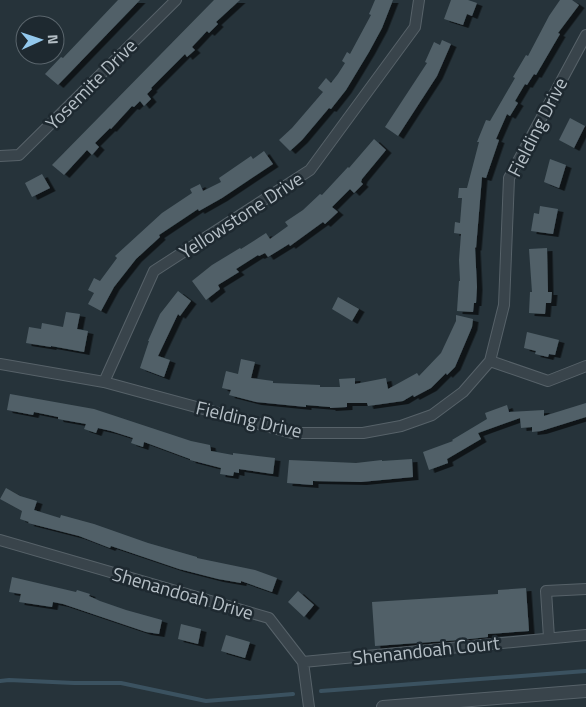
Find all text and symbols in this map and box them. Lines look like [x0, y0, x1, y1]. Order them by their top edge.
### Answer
north arrow [15, 15, 65, 65]
street label: Yosemite Drive [38, 31, 143, 136]
text: N [43, 34, 64, 45]
street label: Fielding Drive [499, 72, 574, 181]
street label: Yellowstone Drive [173, 164, 308, 266]
street label: Fielding Drive [193, 392, 305, 445]
street label: Shenandoah Drive [109, 559, 257, 627]
street label: Shenandoah Court [351, 627, 501, 672]

